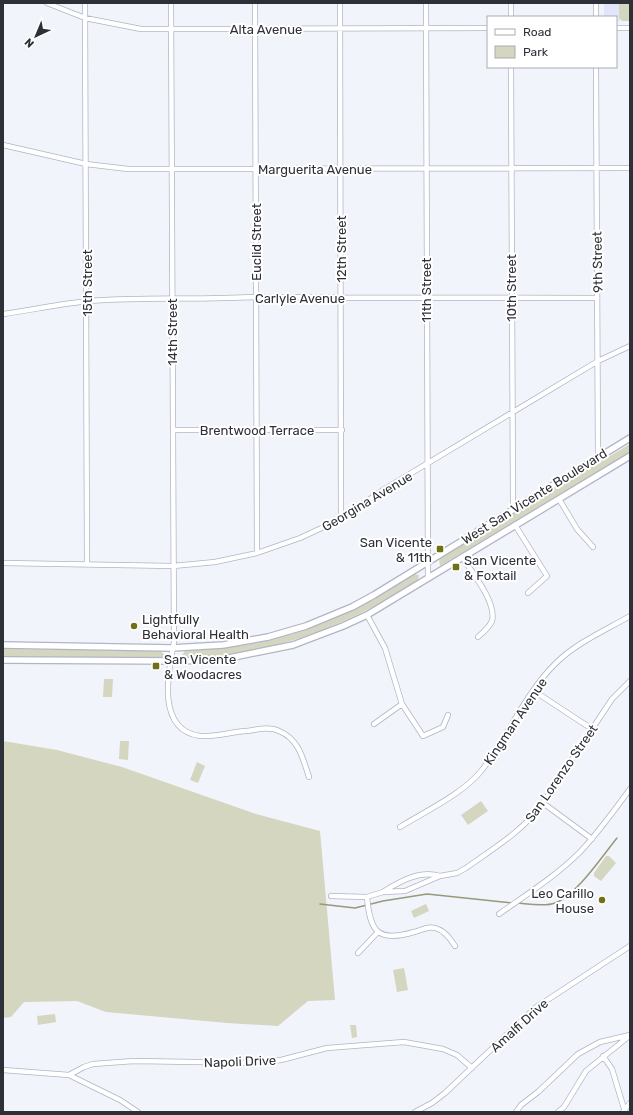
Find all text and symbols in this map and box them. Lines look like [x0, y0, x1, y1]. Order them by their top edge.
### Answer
north arrow [16, 16, 56, 56]
legend [487, 16, 617, 68]
street label: Alta Avenue [230, 22, 302, 37]
text: Road [523, 25, 551, 39]
text: N [22, 35, 37, 50]
text: Park [523, 45, 549, 59]
street label: Marguerita Avenue [258, 162, 372, 178]
street label: Euclid Street [249, 203, 264, 281]
street label: 12th Street [334, 216, 349, 282]
street label: 9th Street [589, 231, 606, 293]
street label: 15th Street [80, 249, 95, 317]
street label: 10th Street [504, 254, 519, 322]
street label: 11th Street [419, 258, 434, 322]
street label: Carlyle Avenue [255, 291, 345, 306]
street label: 14th Street [165, 298, 180, 366]
street label: Brentwood Terrace [200, 423, 314, 438]
street label: West San Vicente Boulevard [459, 445, 610, 547]
street label: Georgina Avenue [319, 469, 416, 535]
place label: San Vicente & 11th [360, 535, 432, 565]
marker: San Vicente & 11th [435, 544, 445, 554]
place label: San Vicente & Foxtail [464, 553, 536, 583]
marker: San Vicente & Foxtail [451, 562, 461, 572]
place label: Lightfully Behavioral Health [142, 612, 249, 642]
marker: Lightfully Behavioral Health [129, 621, 139, 631]
place label: San Vicente & Woodacres [164, 652, 242, 682]
marker: San Vicente & Woodacres [151, 661, 161, 671]
street label: Kingman Avenue [481, 675, 551, 768]
street label: San Lorenzo Street [522, 722, 601, 825]
place label: Leo Carillo House [531, 886, 594, 916]
marker: Leo Carillo House [597, 895, 607, 905]
street label: Amalfi Drive [487, 996, 551, 1055]
street label: Napoli Drive [204, 1053, 276, 1070]

